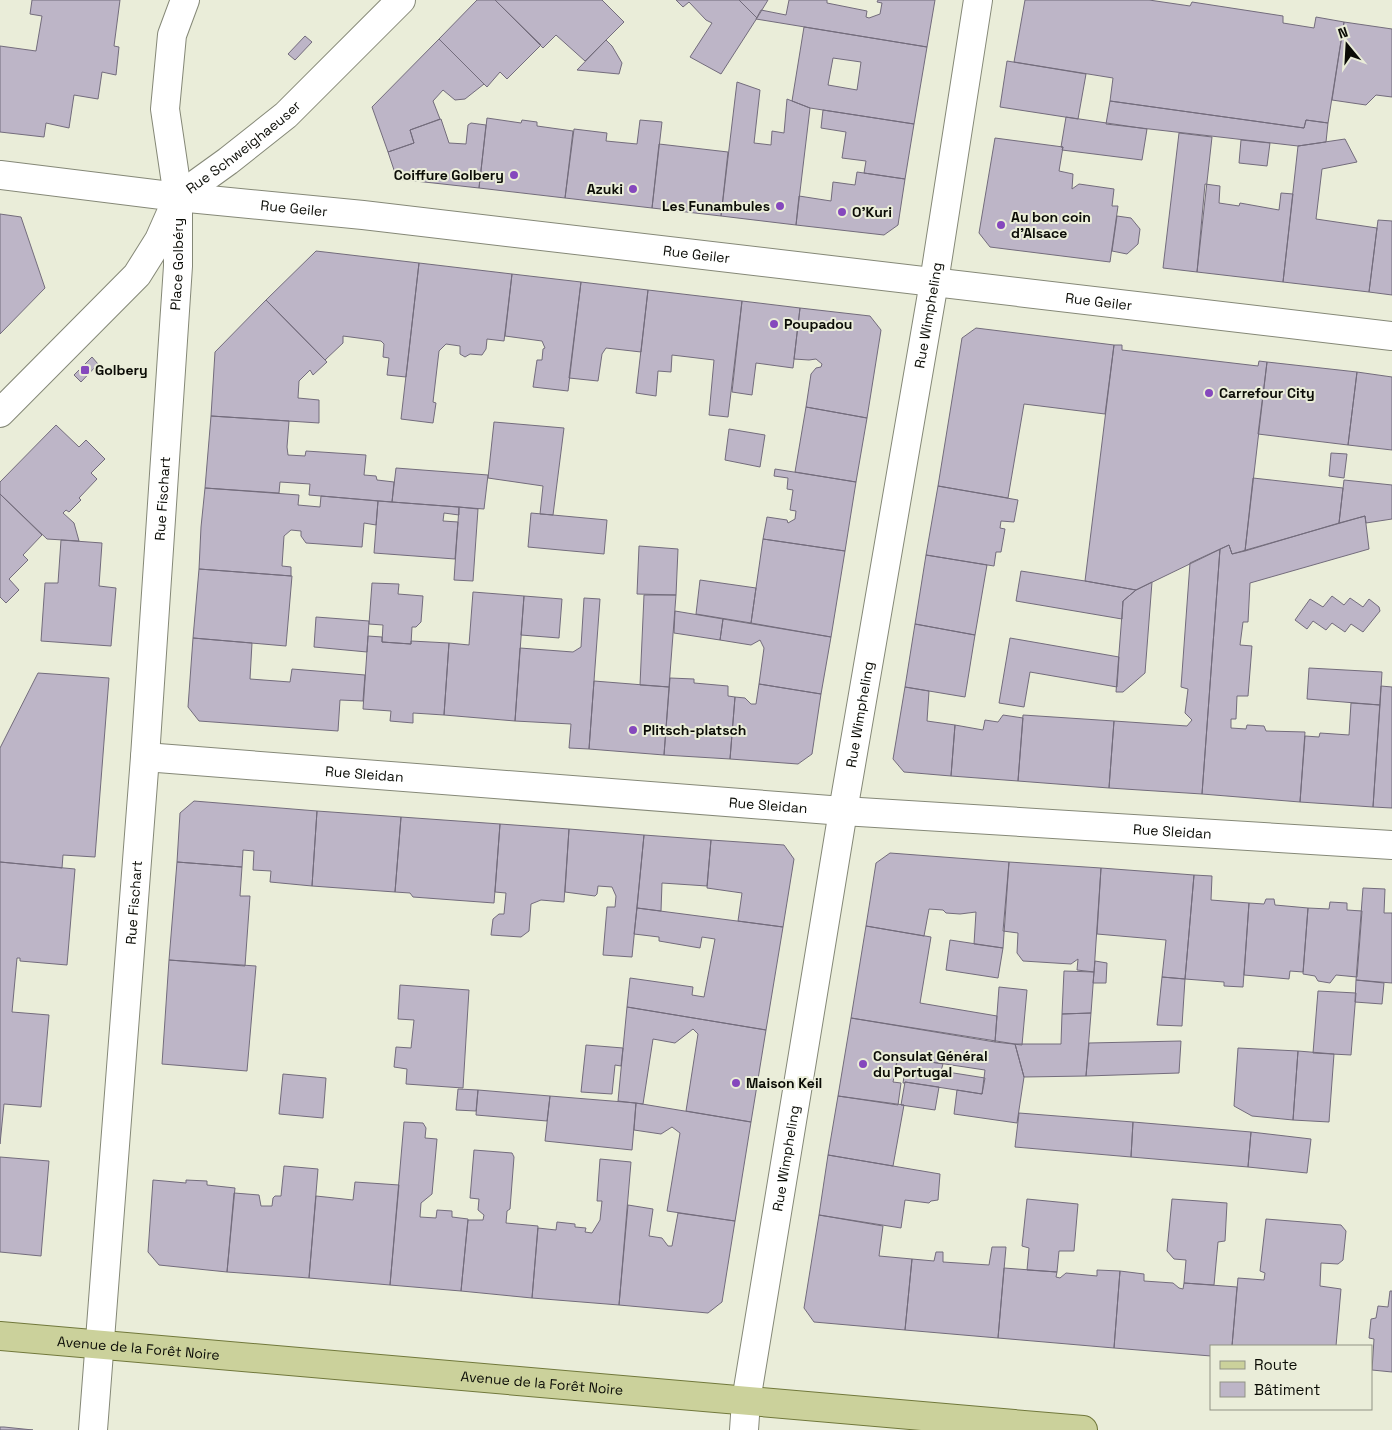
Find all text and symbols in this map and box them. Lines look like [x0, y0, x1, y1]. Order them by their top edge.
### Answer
north arrow [1322, 20, 1372, 70]
text: N [1336, 23, 1350, 43]
street label: Rue Schweighaeuser [182, 97, 304, 197]
place label: Coiffure Golbery [394, 166, 504, 184]
marker: Coiffure Golbery [508, 169, 520, 181]
place label: Azuki [587, 180, 623, 198]
marker: Azuki [627, 183, 639, 195]
street label: Rue Geiler [260, 196, 328, 221]
place label: Les Funambules [662, 197, 770, 215]
marker: Les Funambules [774, 200, 786, 212]
place label: O'Kuri [852, 203, 892, 221]
marker: O'Kuri [836, 206, 848, 218]
place label: Au bon coin d'Alsace [1011, 208, 1091, 242]
street label: Place Golbéry [166, 218, 187, 311]
marker: Au bon coin d'Alsace [995, 219, 1007, 231]
street label: Rue Geiler [662, 241, 731, 267]
street label: Rue Wimpheling [910, 261, 946, 370]
street label: Rue Geiler [1064, 289, 1133, 314]
place label: Poupadou [784, 315, 853, 333]
marker: Poupadou [768, 318, 780, 330]
place label: Golbery [95, 361, 148, 379]
marker: Golbery [79, 364, 91, 376]
place label: Carrefour City [1219, 384, 1315, 402]
marker: Carrefour City [1203, 387, 1215, 399]
street label: Rue Fischart [151, 456, 174, 541]
street label: Rue Wimpheling [842, 660, 878, 769]
place label: Plitsch-platsch [643, 721, 746, 739]
marker: Plitsch-platsch [627, 724, 639, 736]
street label: Rue Sleidan [324, 762, 404, 786]
street label: Rue Sleidan [728, 793, 808, 817]
street label: Rue Sleidan [1132, 820, 1212, 843]
street label: Rue Fischart [122, 860, 146, 945]
place label: Consulat Général du Portugal [873, 1047, 988, 1081]
marker: Consulat Général du Portugal [857, 1058, 869, 1070]
place label: Maison Keil [746, 1074, 822, 1092]
marker: Maison Keil [730, 1077, 742, 1089]
street label: Rue Wimpheling [768, 1104, 803, 1213]
street label: Avenue de la Forêt Noire [56, 1332, 221, 1364]
legend [1210, 1345, 1372, 1410]
text: Route [1254, 1355, 1298, 1374]
street label: Avenue de la Forêt Noire [460, 1367, 624, 1399]
text: Bâtiment [1254, 1380, 1320, 1399]

